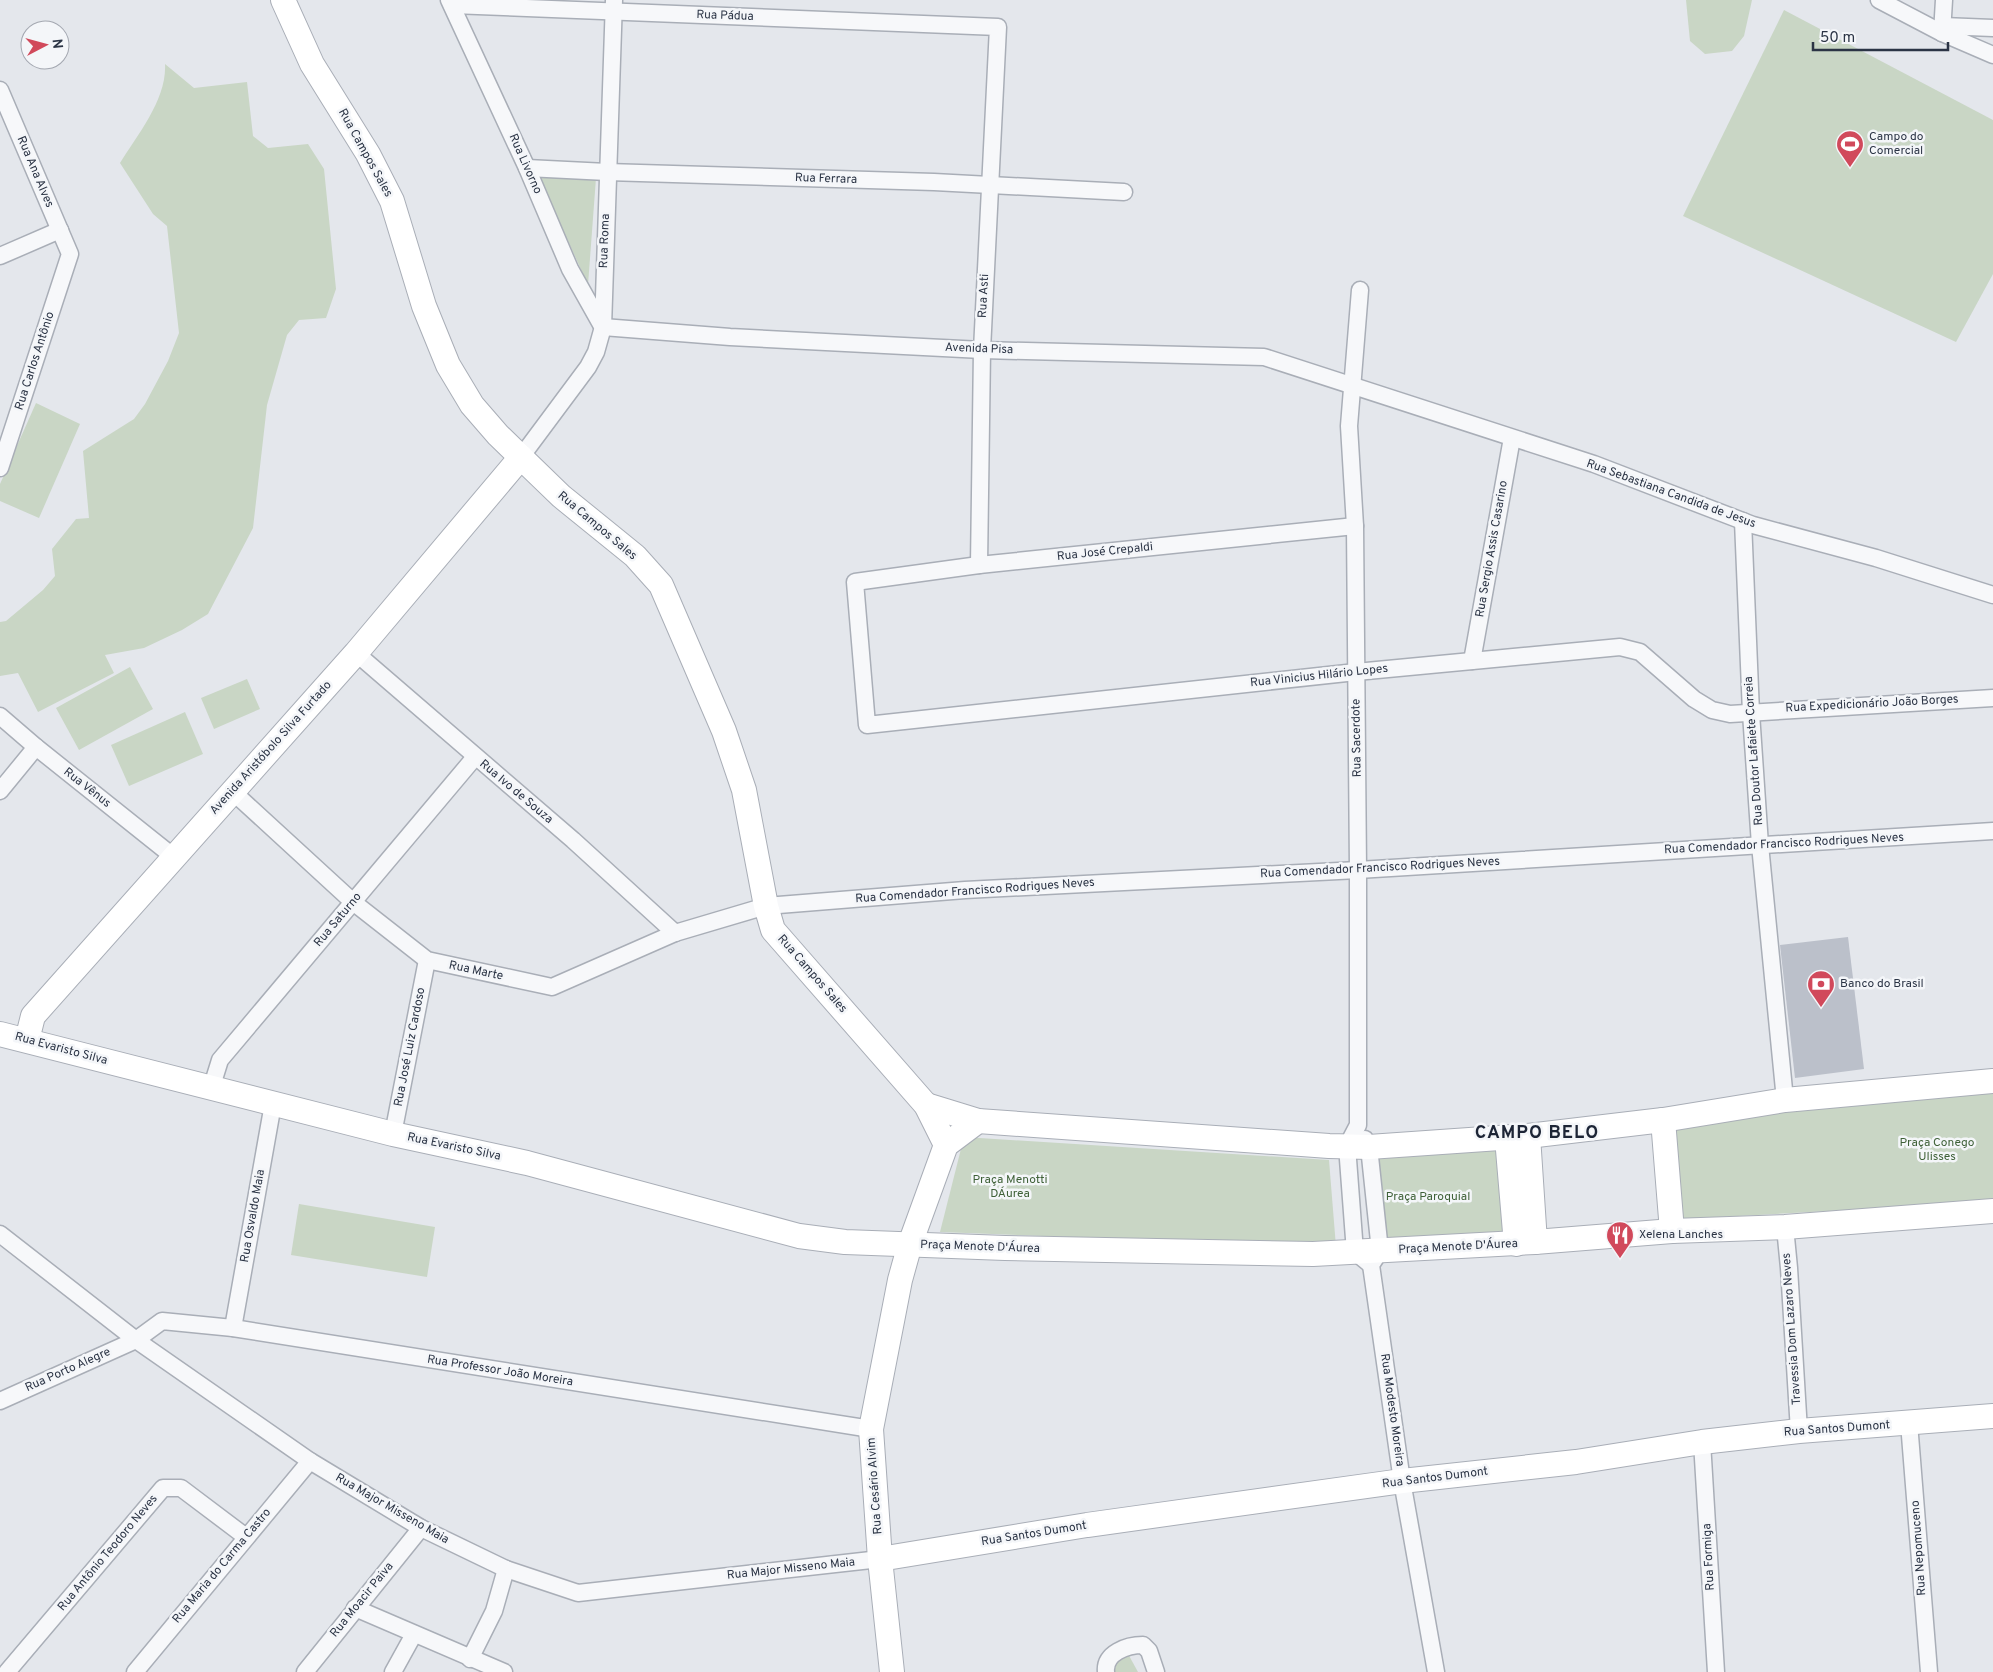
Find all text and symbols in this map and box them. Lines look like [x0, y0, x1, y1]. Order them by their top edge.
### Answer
street label: Rua Pádua [696, 7, 754, 25]
north arrow [20, 20, 70, 70]
scale bar [1813, 20, 1948, 52]
text: 50 m [1820, 29, 1855, 48]
text: N [47, 38, 65, 50]
street label: Rua Campos Sales [334, 106, 396, 200]
sports icon: Campo do Comercial [1835, 129, 1865, 168]
place label: Campo do Comercial [1869, 129, 1924, 159]
street label: Rua Livorno [505, 131, 546, 197]
street label: Rua Ana Alves [13, 134, 57, 210]
street label: Rua Ferrara [795, 170, 857, 188]
street label: Rua Roma [596, 213, 614, 269]
street label: Rua Asti [975, 273, 993, 319]
street label: Rua Carlos Antônio [12, 309, 59, 412]
street label: Avenida Pisa [945, 340, 1013, 358]
street label: Rua Sebastiana Candida de Jesus [1584, 456, 1758, 532]
street label: Rua Sergio Assis Casarino [1472, 479, 1512, 619]
street label: Rua Campos Sales [554, 488, 640, 564]
street label: Rua José Crepaldi [1056, 539, 1154, 565]
street label: Rua Vinicius Hilário Lopes [1249, 661, 1389, 691]
street label: Rua Doutor Lafaiete Correia [1741, 676, 1767, 826]
street label: Avenida Aristóbolo Silva Furtado [207, 677, 336, 818]
street label: Rua Expedicionário João Borges [1785, 691, 1959, 717]
street label: Rua Sacerdote [1348, 699, 1366, 777]
street label: Rua Ivo de Souza [476, 756, 556, 828]
street label: Rua Vênus [60, 764, 114, 812]
street label: Rua Comendador Francisco Rodrigues Neves [1664, 830, 1904, 858]
street label: Rua Comendador Francisco Rodrigues Neves [1260, 854, 1500, 882]
street label: Rua Comendador Francisco Rodrigues Neves [855, 875, 1095, 907]
street label: Rua Saturno [311, 889, 366, 951]
street label: Rua Campos Sales [774, 931, 850, 1017]
street label: Rua Marte [447, 957, 505, 985]
bank icon: Banco do Brasil [1806, 969, 1836, 1008]
place label: Banco do Brasil [1840, 976, 1924, 992]
street label: Rua José Luiz Cardoso [391, 986, 429, 1108]
street label: Rua Evaristo Silva [13, 1029, 109, 1069]
district label: CAMPO BELO [1475, 1122, 1599, 1145]
street label: Rua Evaristo Silva [406, 1129, 502, 1165]
park label: Praça Conego Ulisses [1900, 1135, 1975, 1165]
street label: Rua Osvaldo Maia [237, 1168, 269, 1264]
park label: Praça Menotti DÁurea [973, 1172, 1047, 1202]
park label: Praça Paroquial [1386, 1189, 1470, 1205]
restaurant icon: Xelena Lanches [1605, 1220, 1635, 1259]
place label: Xelena Lanches [1639, 1227, 1723, 1243]
street label: Praça Menote D'Áurea [1398, 1236, 1518, 1258]
street label: Praça Menote D'Áurea [920, 1237, 1040, 1257]
street label: Travessia Dom Lazaro Neves [1779, 1252, 1805, 1406]
street label: Rua Porto Alegre [23, 1344, 113, 1396]
street label: Rua Professor João Moreira [426, 1352, 574, 1390]
street label: Rua Modesto Moreira [1376, 1353, 1408, 1467]
street label: Rua Santos Dumont [1783, 1417, 1891, 1441]
street label: Rua Cesário Alvim [864, 1437, 886, 1535]
street label: Rua Santos Dumont [1381, 1464, 1489, 1492]
street label: Rua Major Misseno Maia [332, 1470, 452, 1548]
street label: Rua Antônio Teodoro Neves [54, 1491, 162, 1615]
street label: Rua Nepomuceno [1908, 1499, 1930, 1596]
street label: Rua Maria do Carma Castro [169, 1505, 275, 1627]
street label: Rua Santos Dumont [980, 1518, 1088, 1550]
street label: Rua Formiga [1699, 1523, 1719, 1591]
street label: Rua Major Misseno Maia [726, 1554, 856, 1584]
street label: Rua Moacir Paiva [327, 1559, 397, 1641]

